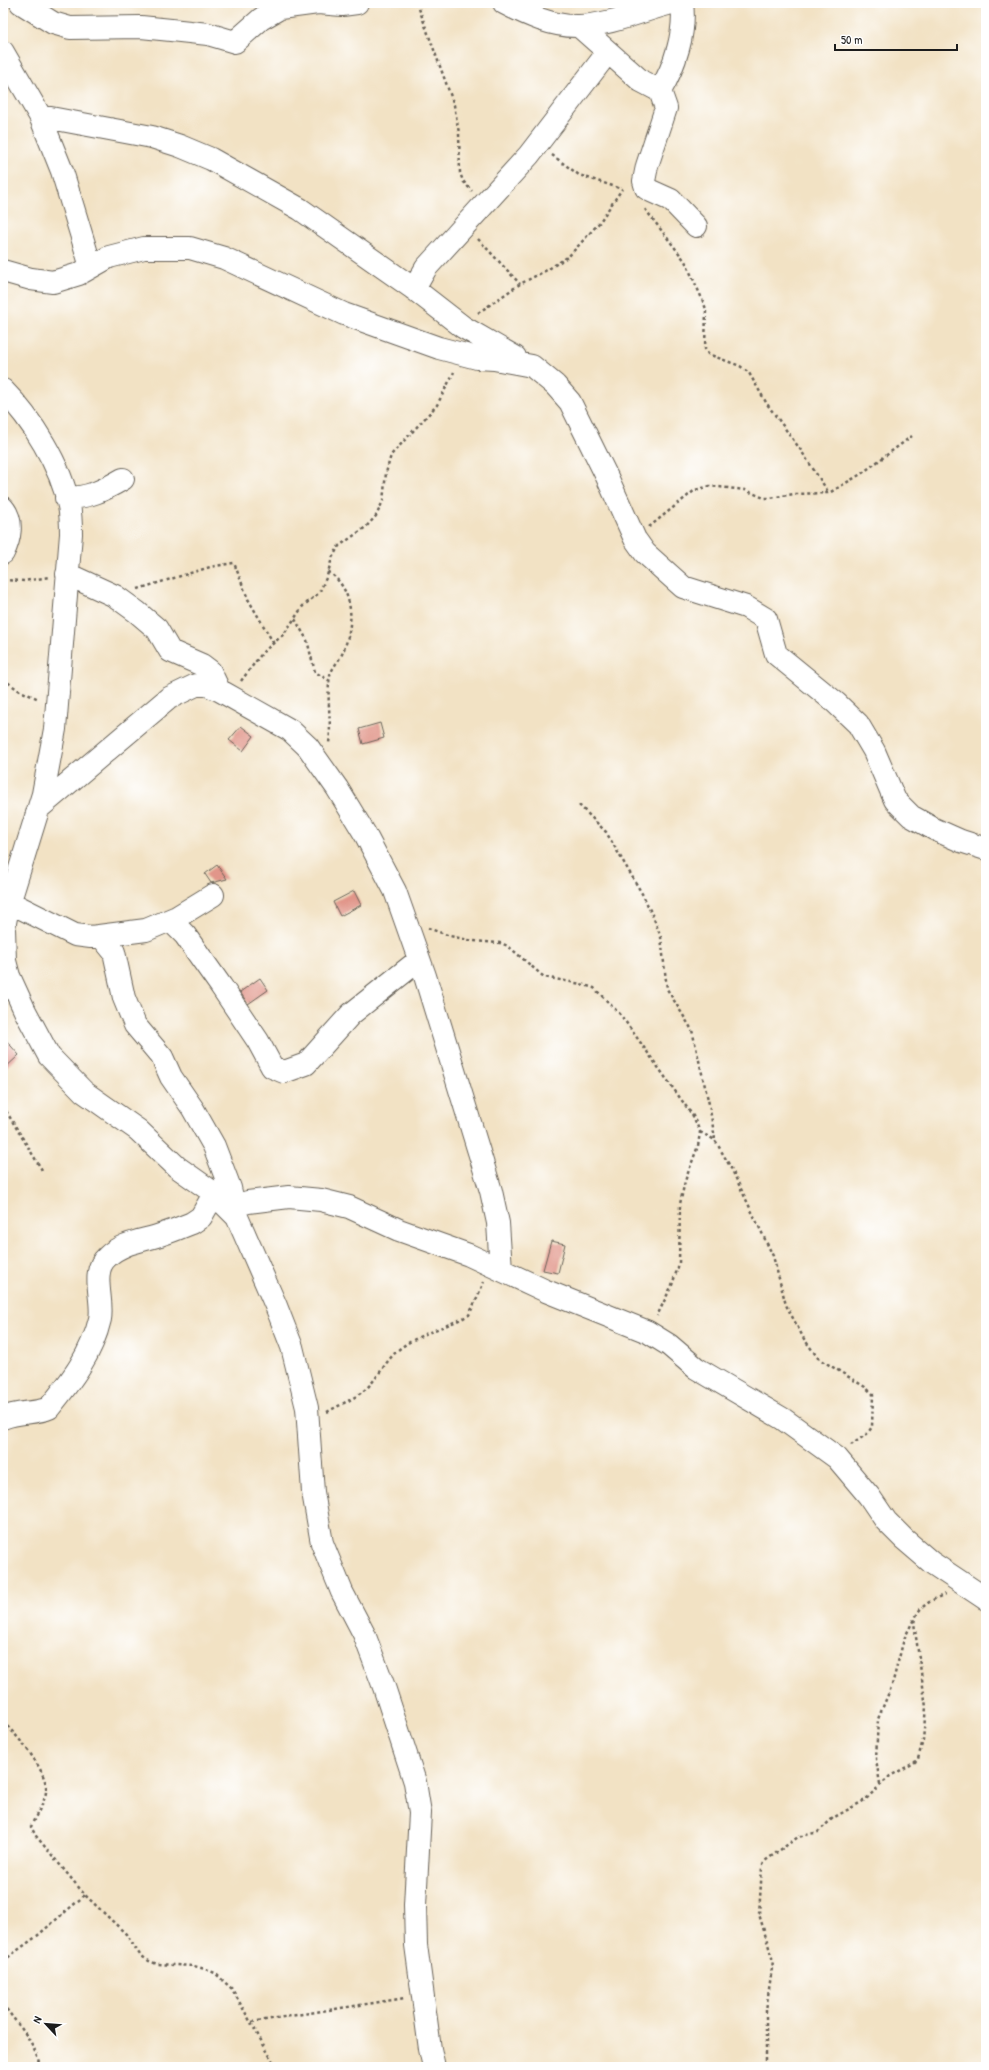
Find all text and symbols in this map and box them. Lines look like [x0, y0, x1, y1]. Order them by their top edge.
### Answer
scale bar [835, 26, 957, 52]
text: 50 m [841, 31, 862, 48]
north arrow [26, 2004, 66, 2044]
text: N [29, 2014, 45, 2025]

